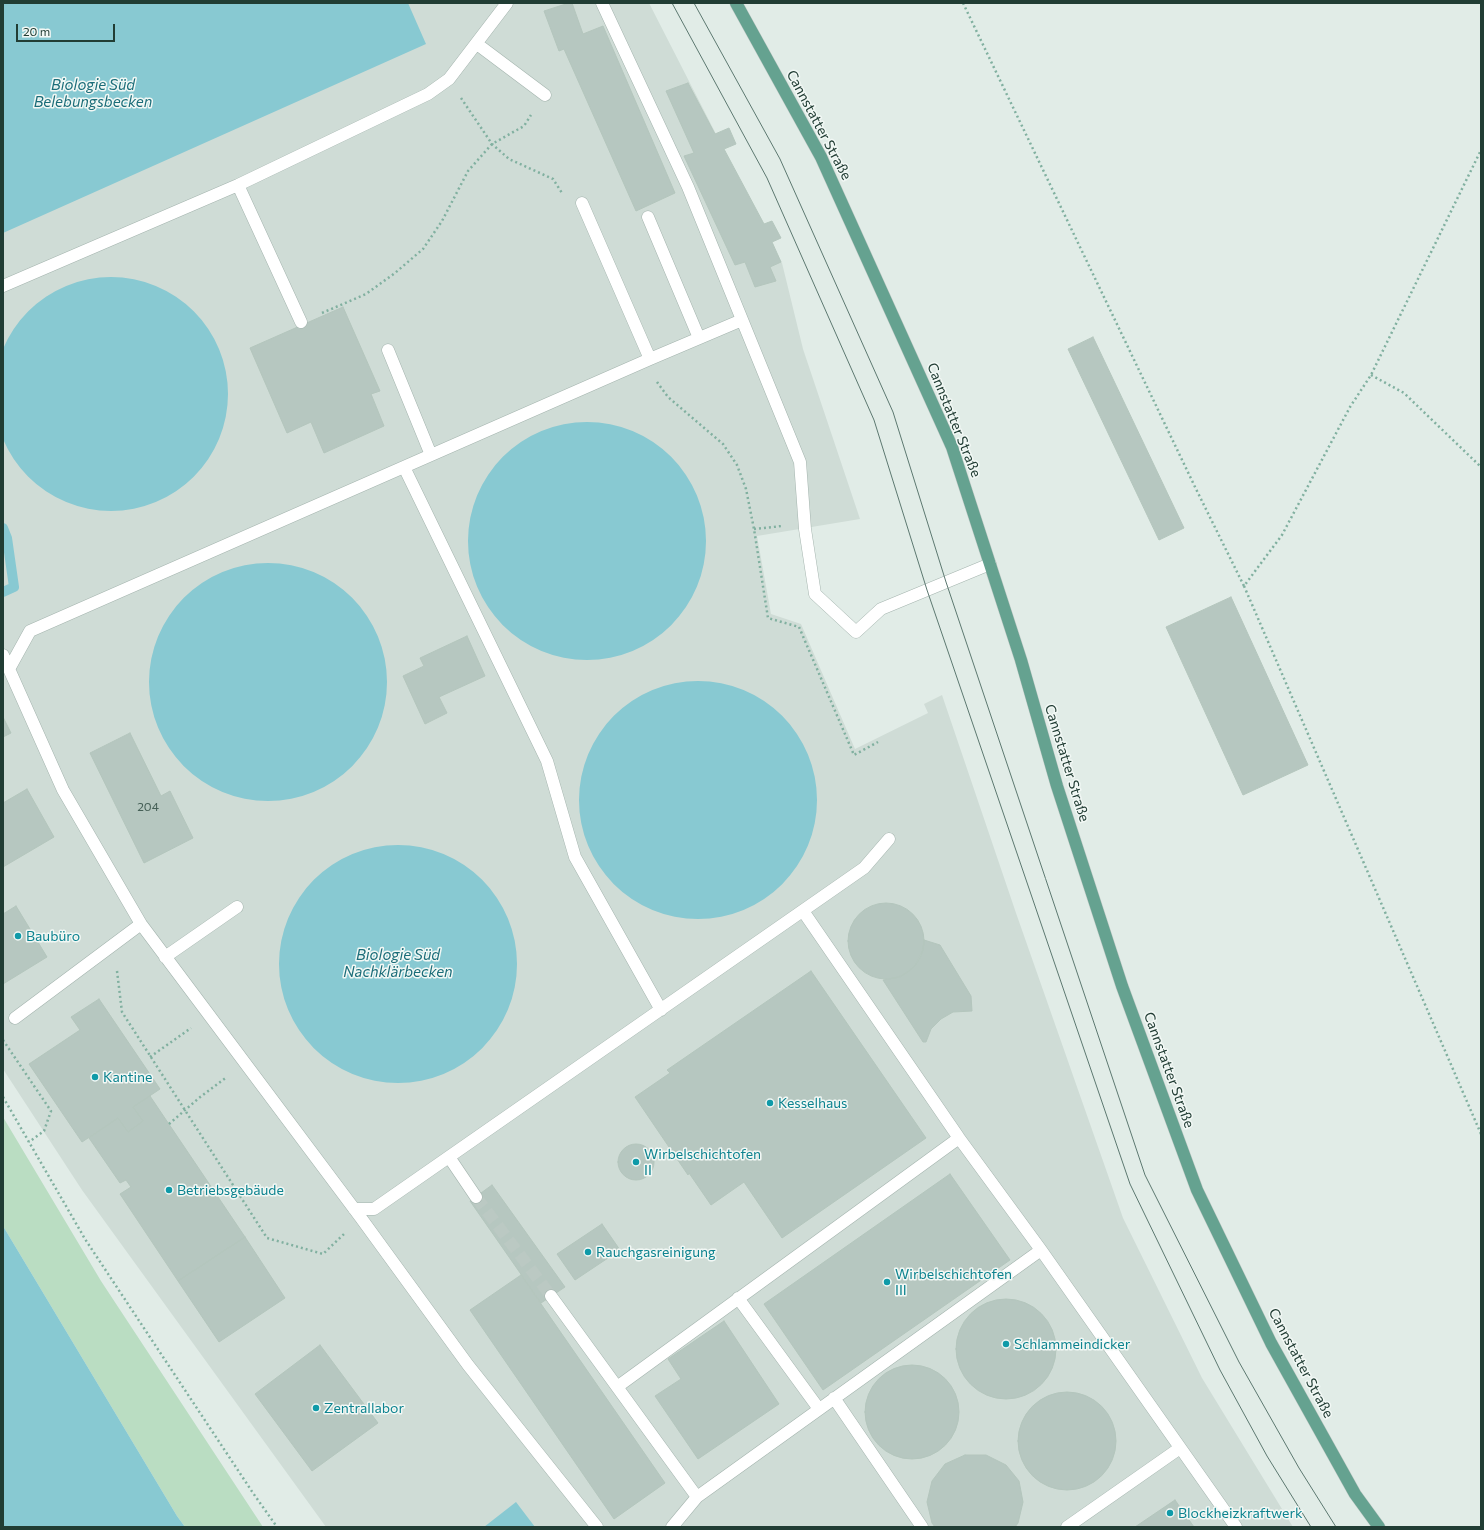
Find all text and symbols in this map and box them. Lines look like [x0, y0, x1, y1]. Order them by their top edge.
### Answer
scale bar [18, 16, 117, 42]
text: 20 m [23, 24, 50, 38]
street label: Cannstatter Straße [783, 67, 855, 183]
water label: Biologie Süd Belebungsbecken [34, 76, 152, 111]
street label: Cannstatter Straße [923, 360, 985, 480]
street label: Cannstatter Straße [1041, 702, 1093, 824]
house number: 204 [137, 800, 159, 814]
place label: Baubüro [26, 928, 80, 944]
marker: Baubüro [13, 931, 23, 941]
water label: Biologie Süd Nachklärbecken [343, 946, 453, 981]
street label: Cannstatter Straße [1140, 1010, 1198, 1130]
place label: Kantine [103, 1069, 152, 1085]
marker: Kantine [90, 1072, 100, 1082]
place label: Kesselhaus [778, 1095, 847, 1111]
marker: Kesselhaus [765, 1098, 775, 1108]
place label: Wirbelschichtofen II [644, 1146, 761, 1178]
marker: Wirbelschichtofen II [631, 1157, 641, 1167]
place label: Betriebsgebäude [177, 1182, 284, 1198]
marker: Betriebsgebäude [164, 1185, 174, 1195]
place label: Rauchgasreinigung [596, 1244, 716, 1260]
marker: Rauchgasreinigung [583, 1247, 593, 1257]
place label: Wirbelschichtofen III [895, 1266, 1012, 1298]
marker: Wirbelschichtofen III [882, 1277, 892, 1287]
street label: Cannstatter Straße [1265, 1305, 1337, 1421]
place label: Schlammeindicker [1014, 1336, 1130, 1352]
marker: Schlammeindicker [1001, 1339, 1011, 1349]
place label: Zentrallabor [324, 1400, 404, 1416]
marker: Zentrallabor [311, 1403, 321, 1413]
place label: Blockheizkraftwerk [1178, 1505, 1303, 1521]
marker: Blockheizkraftwerk [1165, 1508, 1175, 1518]

